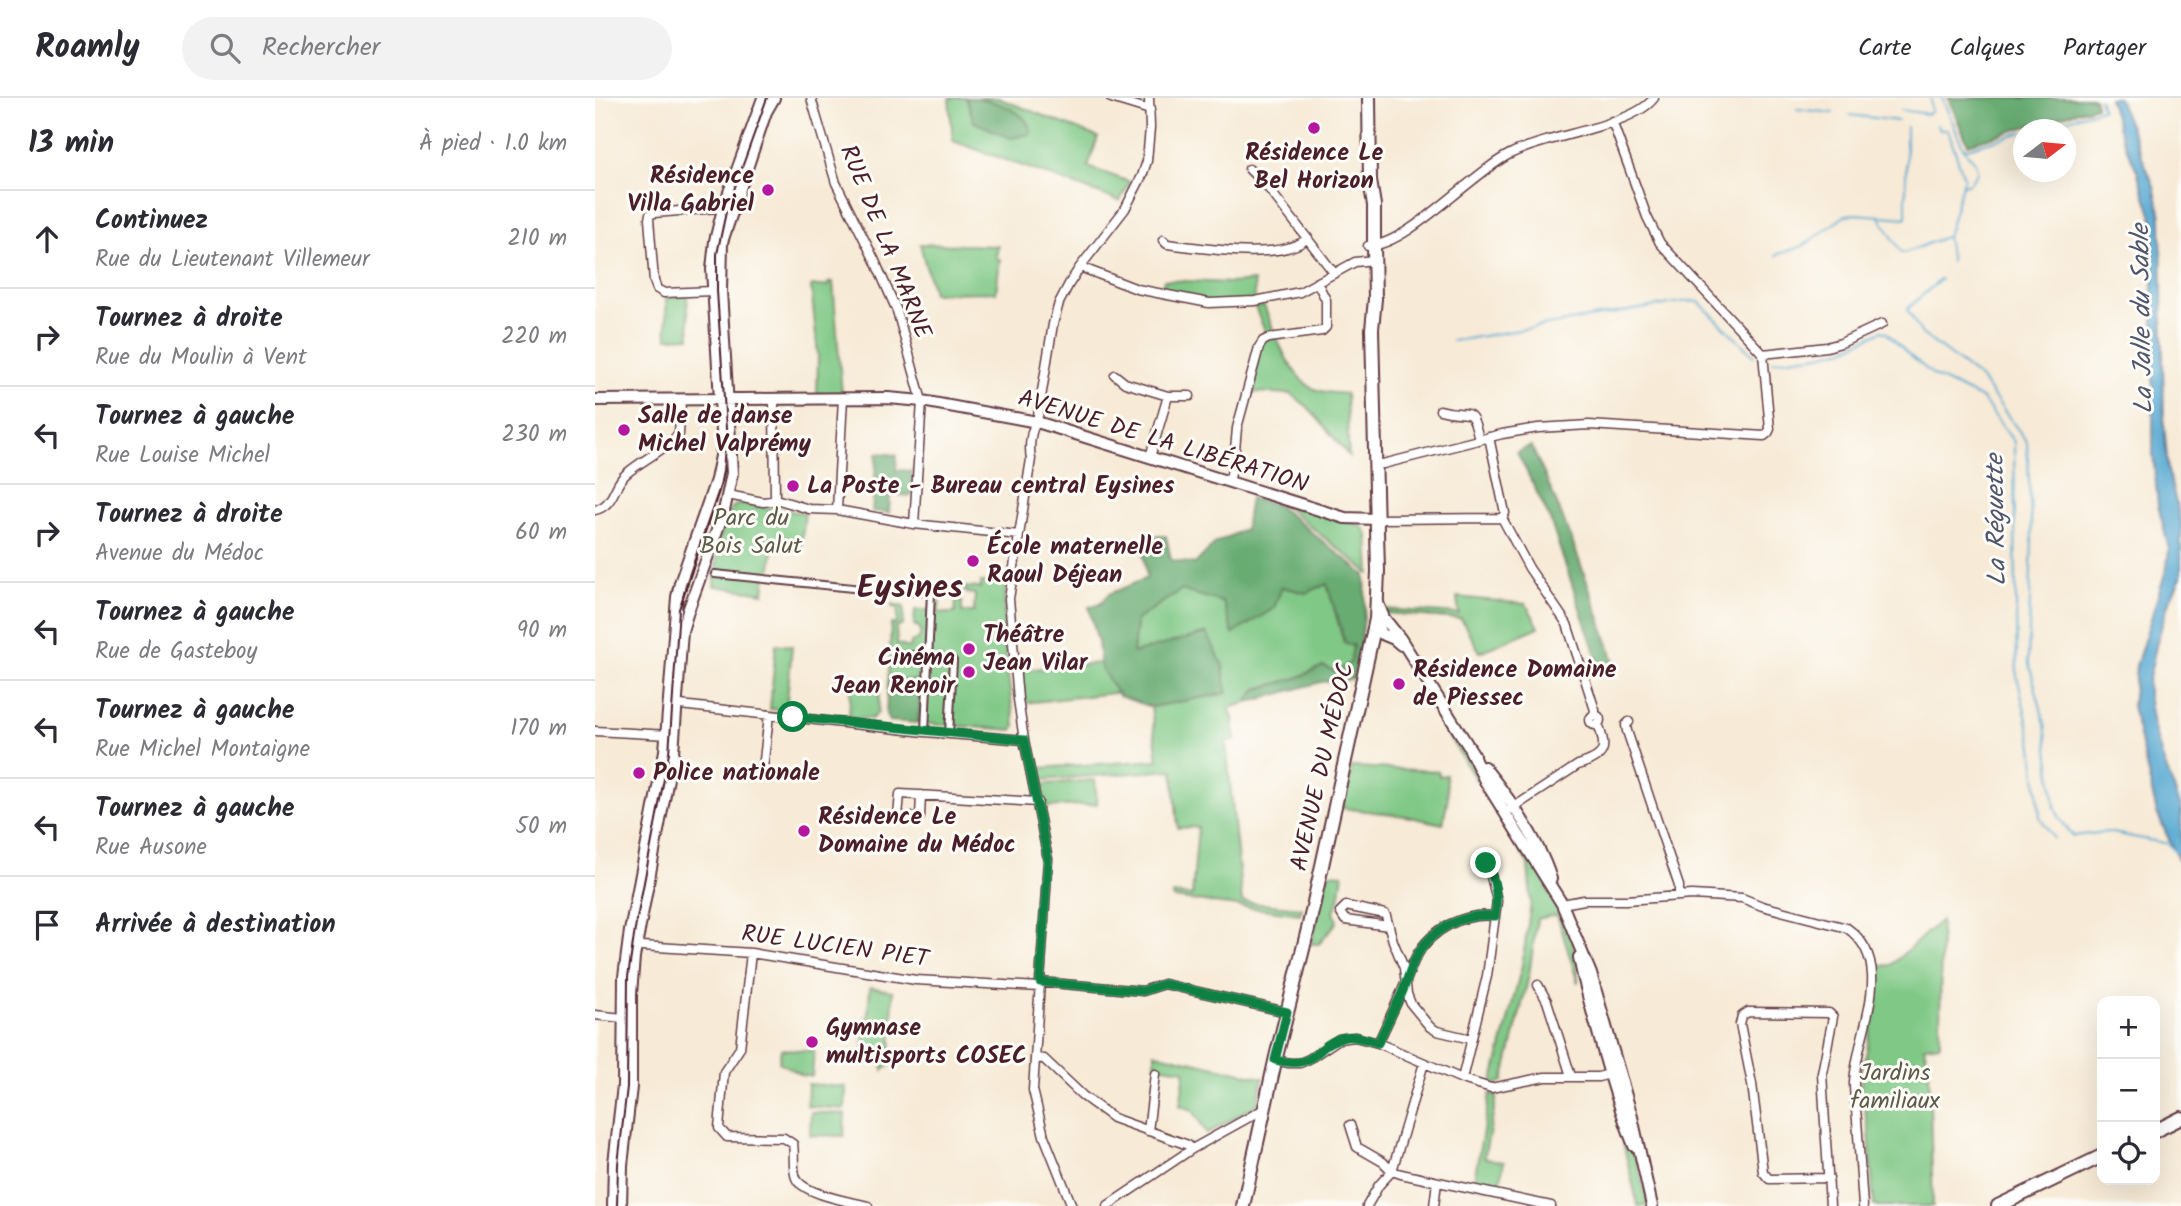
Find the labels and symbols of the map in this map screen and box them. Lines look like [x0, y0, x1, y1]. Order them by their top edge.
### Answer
north arrow [2013, 119, 2076, 182]
marker: Résidence Le Bel Horizon [1306, 120, 1322, 136]
place label: Résidence Le Bel Horizon [1245, 134, 1383, 201]
street label: RUE DE LA MARNE [828, 139, 942, 346]
place label: Résidence Villa Gabriel [628, 157, 755, 224]
marker: Résidence Villa Gabriel [760, 182, 776, 198]
water label: La Jalle du Sable [2120, 222, 2166, 414]
street label: AVENUE DE LA LIBÉRATION [1013, 379, 1313, 505]
place label: Salle de danse Michel Valprémy [638, 397, 812, 464]
marker: Salle de danse Michel Valprémy [616, 422, 632, 438]
water label: La Réguette [1975, 451, 2019, 586]
place label: La Poste - Bureau central Eysines [807, 467, 1174, 506]
marker: La Poste - Bureau central Eysines [785, 478, 801, 494]
park label: Parc du Bois Salut [700, 499, 803, 566]
place label: École maternelle Raoul Déjean [987, 528, 1163, 595]
marker: École maternelle Raoul Déjean [965, 553, 981, 569]
district label: Eysines [857, 563, 963, 614]
place label: Théâtre Jean Vilar [983, 616, 1089, 683]
place label: Cinéma Jean Renoir [832, 639, 956, 706]
marker: Théâtre Jean Vilar [961, 641, 977, 657]
place label: Résidence Domaine de Piessec [1413, 651, 1617, 718]
street label: AVENUE DU MÉDOC [1280, 659, 1366, 875]
marker: Cinéma Jean Renoir [961, 664, 977, 680]
marker: Résidence Domaine de Piessec [1391, 676, 1407, 692]
route start [777, 701, 808, 732]
place label: Police nationale [653, 754, 820, 793]
marker: Police nationale [631, 765, 647, 781]
place label: Résidence Le Domaine du Médoc [818, 798, 1016, 865]
marker: Résidence Le Domaine du Médoc [796, 823, 812, 839]
route end [1470, 847, 1501, 878]
street label: RUE LUCIEN PIET [739, 915, 933, 980]
place label: Gymnase multisports COSEC [826, 1009, 1027, 1076]
marker: Gymnase multisports COSEC [804, 1034, 820, 1050]
park label: Jardins familiaux [1850, 1054, 1941, 1121]

